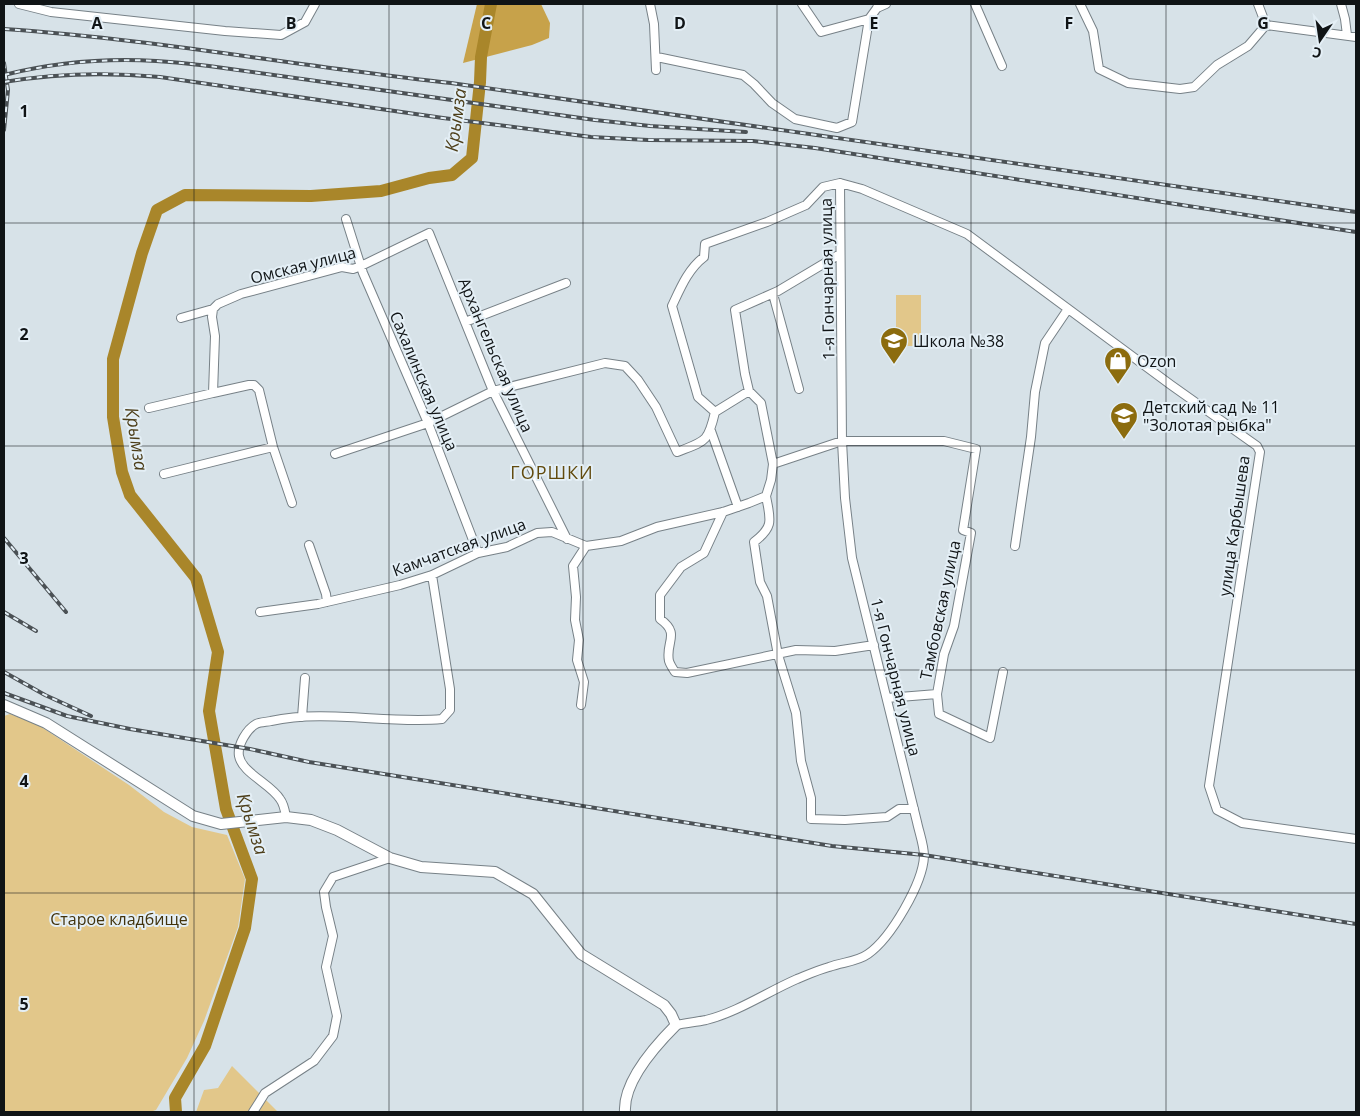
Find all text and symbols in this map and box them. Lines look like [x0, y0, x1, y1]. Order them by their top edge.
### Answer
text: A [91, 12, 103, 34]
text: B [286, 12, 296, 34]
text: C [481, 12, 491, 34]
text: D [674, 12, 686, 34]
text: E [870, 12, 879, 34]
text: F [1065, 12, 1073, 34]
text: G [1257, 12, 1269, 34]
north arrow [1295, 15, 1345, 65]
text: С [1310, 43, 1323, 63]
water label: Крымза [439, 86, 471, 153]
text: 1 [19, 100, 29, 122]
street label: 1-я Гончарная улица [815, 198, 839, 360]
street label: Омская улица [248, 241, 358, 289]
street label: Архангельская улица [453, 274, 539, 436]
street label: Сахалинская улица [385, 308, 463, 454]
text: 2 [19, 323, 29, 345]
school or university icon: Школа №38 [879, 326, 909, 365]
place label: Школа №38 [913, 330, 1004, 352]
shop icon: Ozon [1103, 346, 1133, 385]
place label: Ozon [1137, 350, 1176, 372]
place label: Детский сад № 11 "Золотая рыбка" [1143, 396, 1280, 436]
school or university icon: Детский сад № 11 "Золотая рыбка" [1109, 401, 1139, 440]
water label: Крымза [120, 405, 154, 472]
street label: улица Карбышева [1213, 454, 1255, 598]
district label: ГОРШКИ [510, 460, 594, 484]
street label: Камчатская улица [389, 513, 529, 581]
street label: Тамбовская улица [914, 538, 966, 682]
text: 3 [19, 547, 29, 569]
street label: 1-я Гончарная улица [866, 596, 926, 758]
text: 4 [19, 770, 29, 792]
water label: Крымза [232, 790, 274, 858]
park label: Старое кладбище [50, 908, 188, 930]
text: 5 [19, 993, 29, 1015]

